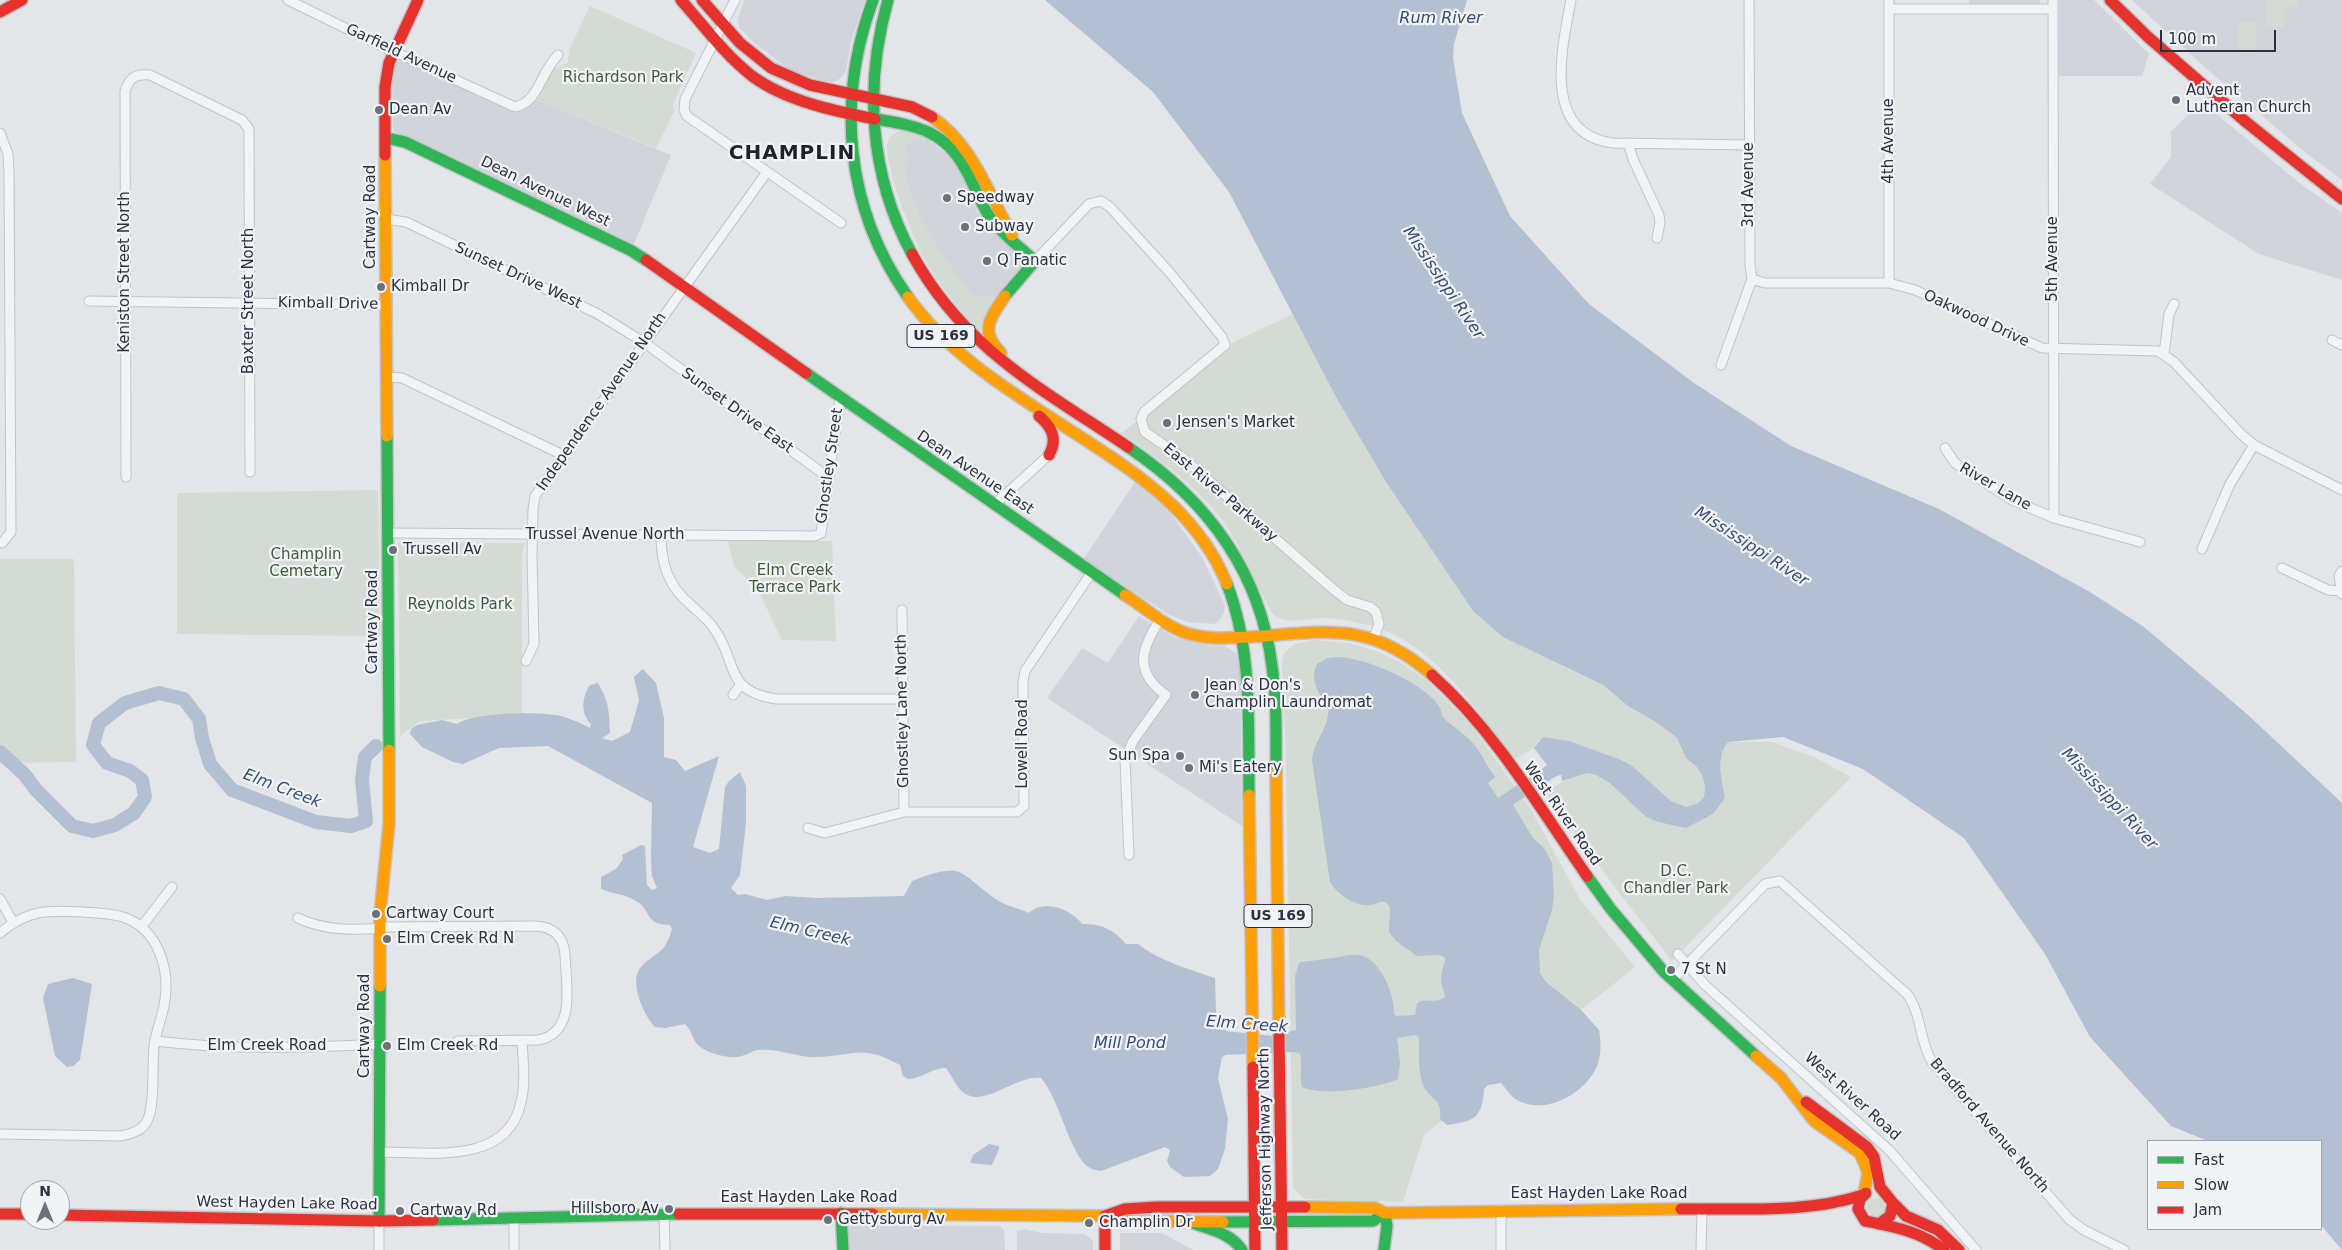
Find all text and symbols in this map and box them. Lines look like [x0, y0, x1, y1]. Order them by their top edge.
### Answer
water label: Rum River [1399, 9, 1483, 29]
scale bar [2162, 20, 2278, 52]
street label: Garfield Avenue [343, 21, 459, 87]
text: 100 m [2168, 30, 2216, 48]
park label: Richardson Park [563, 69, 683, 87]
place label: Advent Lutheran Church [2186, 82, 2311, 117]
marker: Advent Lutheran Church [2170, 94, 2182, 106]
street label: 4th Avenue [1880, 98, 1898, 184]
place label: Dean Av [389, 101, 452, 119]
marker: Dean Av [373, 104, 385, 116]
district label: CHAMPLIN [728, 142, 856, 166]
street label: 3rd Avenue [1740, 142, 1758, 228]
street label: Dean Avenue West [477, 153, 613, 231]
street label: Cartway Road [362, 165, 380, 269]
place label: Speedway [957, 189, 1034, 207]
street label: Keniston Street North [116, 191, 134, 353]
marker: Speedway [941, 192, 953, 204]
street label: 5th Avenue [2044, 216, 2062, 302]
place label: Subway [975, 218, 1034, 236]
marker: Subway [959, 221, 971, 233]
water label: Mississippi River [1398, 223, 1488, 343]
street label: Baxter Street North [240, 228, 258, 374]
street label: Sunset Drive West [452, 239, 584, 313]
place label: Q Fanatic [997, 252, 1067, 270]
marker: Q Fanatic [981, 255, 993, 267]
place label: Kimball Dr [391, 278, 469, 296]
marker: Kimball Dr [375, 281, 387, 293]
street label: Oakwood Drive [1920, 287, 2032, 351]
street label: Kimball Drive [278, 294, 378, 314]
street label: Independence Avenue North [533, 309, 671, 495]
road number: US 169 [907, 324, 975, 348]
street label: Sunset Drive East [678, 365, 796, 457]
street label: Ghostley Street [813, 407, 847, 525]
place label: Jensen's Market [1177, 414, 1295, 432]
marker: Jensen's Market [1161, 417, 1173, 429]
street label: Dean Avenue East [913, 427, 1037, 519]
street label: East River Parkway [1159, 440, 1281, 546]
street label: River Lane [1956, 459, 2034, 515]
water label: Mississippi River [1691, 503, 1811, 591]
street label: Trussel Avenue North [526, 526, 684, 544]
place label: Trussell Av [403, 541, 482, 559]
marker: Trussell Av [387, 544, 399, 556]
park label: Champlin Cemetary [269, 546, 343, 581]
park label: Elm Creek Terrace Park [749, 562, 841, 597]
street label: Cartway Road [364, 570, 382, 674]
park label: Reynolds Park [407, 596, 513, 614]
street label: Ghostley Lane North [893, 634, 913, 788]
place label: Jean & Don's Champlin Laundromat [1205, 677, 1372, 712]
marker: Jean & Don's Champlin Laundromat [1189, 689, 1201, 701]
street label: Lowell Road [1014, 699, 1032, 789]
water label: Mississippi River [2057, 744, 2161, 854]
place label: Sun Spa [1108, 747, 1170, 765]
marker: Sun Spa [1174, 750, 1186, 762]
street label: West River Road [1519, 758, 1605, 870]
place label: Mi's Eatery [1199, 759, 1282, 777]
marker: Mi's Eatery [1183, 762, 1195, 774]
water label: Elm Creek [240, 765, 324, 813]
park label: D.C. Chandler Park [1624, 863, 1728, 898]
road number: US 169 [1244, 904, 1312, 928]
place label: Cartway Court [386, 905, 494, 923]
marker: Cartway Court [370, 908, 382, 920]
water label: Elm Creek [768, 913, 852, 951]
place label: Elm Creek Rd N [397, 930, 514, 948]
marker: Elm Creek Rd N [381, 933, 393, 945]
place label: 7 St N [1681, 961, 1727, 979]
marker: 7 St N [1665, 964, 1677, 976]
street label: Cartway Road [356, 974, 374, 1078]
water label: Elm Creek [1205, 1013, 1289, 1037]
water label: Mill Pond [1094, 1034, 1166, 1054]
street label: Elm Creek Road [208, 1037, 326, 1055]
place label: Elm Creek Rd [397, 1037, 498, 1055]
marker: Elm Creek Rd [381, 1040, 393, 1052]
street label: Jefferson Highway North [1255, 1048, 1277, 1230]
street label: West River Road [1800, 1049, 1904, 1145]
street label: Bradford Avenue North [1926, 1055, 2052, 1197]
legend [2147, 1140, 2322, 1230]
text: Fast [2194, 1151, 2224, 1169]
text: Slow [2194, 1176, 2229, 1194]
north arrow [20, 1180, 70, 1230]
text: N [39, 1183, 51, 1199]
street label: East Hayden Lake Road [1511, 1185, 1687, 1203]
street label: East Hayden Lake Road [721, 1189, 897, 1207]
street label: West Hayden Lake Road [196, 1193, 378, 1215]
place label: Hillsboro Av [571, 1200, 659, 1218]
text: Jam [2194, 1201, 2222, 1219]
place label: Cartway Rd [410, 1202, 497, 1220]
marker: Hillsboro Av [663, 1203, 675, 1215]
marker: Cartway Rd [394, 1205, 406, 1217]
place label: Gettysburg Av [838, 1211, 945, 1229]
marker: Gettysburg Av [822, 1214, 834, 1226]
place label: Champlin Dr [1099, 1214, 1193, 1232]
marker: Champlin Dr [1083, 1217, 1095, 1229]

